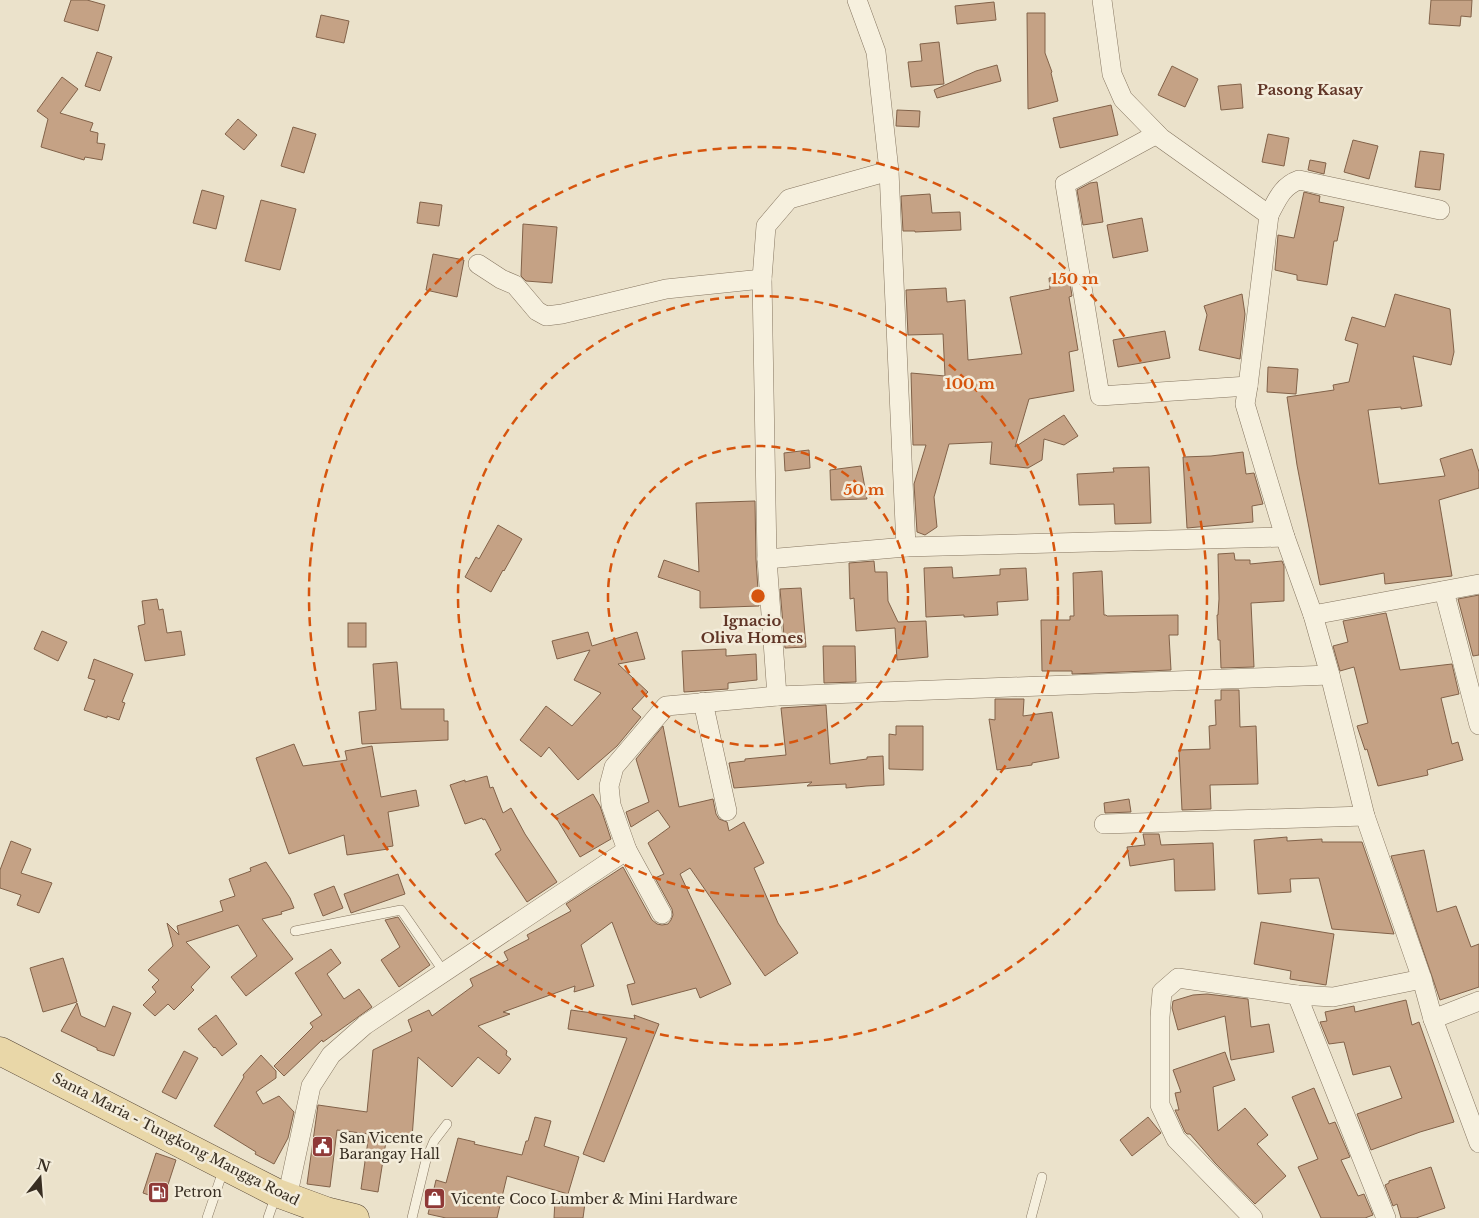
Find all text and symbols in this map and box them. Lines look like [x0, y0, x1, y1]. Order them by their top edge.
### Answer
district label: Pasong Kasay [1257, 80, 1363, 99]
text: 150 m [1051, 269, 1099, 288]
text: 100 m [945, 374, 995, 393]
text: 50 m [844, 480, 885, 499]
centre of rings [749, 587, 767, 605]
district label: Ignacio Oliva Homes [701, 611, 803, 647]
street label: Santa Maria - Tungkong Mangga Road [49, 1069, 303, 1210]
place label: San Vicente Barangay Hall [339, 1129, 440, 1163]
public building icon: San Vicente Barangay Hall [311, 1134, 335, 1158]
north arrow [15, 1153, 65, 1203]
text: N [35, 1155, 53, 1176]
fuel station icon: Petron [146, 1180, 170, 1204]
place label: Petron [174, 1183, 222, 1201]
shop icon: Vicente Coco Lumber & Mini Hardware [423, 1187, 447, 1211]
place label: Vicente Coco Lumber & Mini Hardware [450, 1190, 738, 1208]

